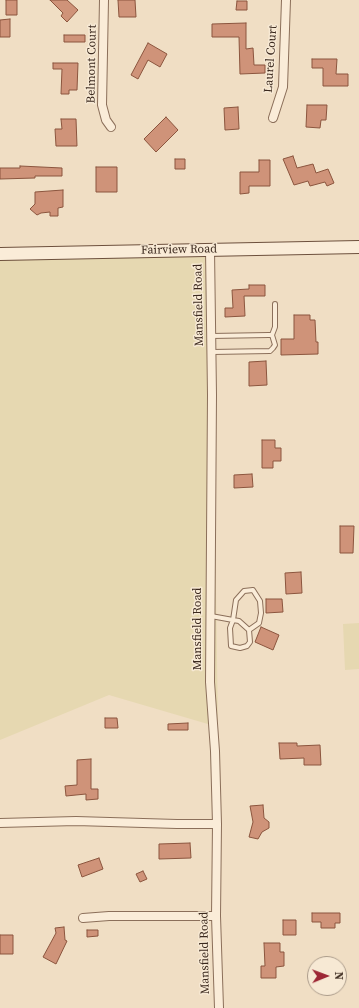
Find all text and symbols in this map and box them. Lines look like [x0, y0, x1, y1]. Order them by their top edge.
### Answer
street label: Belmont Court [84, 25, 100, 103]
street label: Laurel Court [261, 25, 281, 93]
street label: Fairview Road [141, 242, 217, 258]
street label: Mansfield Road [191, 264, 207, 346]
street label: Mansfield Road [191, 588, 205, 670]
street label: Mansfield Road [197, 912, 213, 994]
north arrow [307, 956, 347, 996]
text: N [331, 972, 346, 980]

